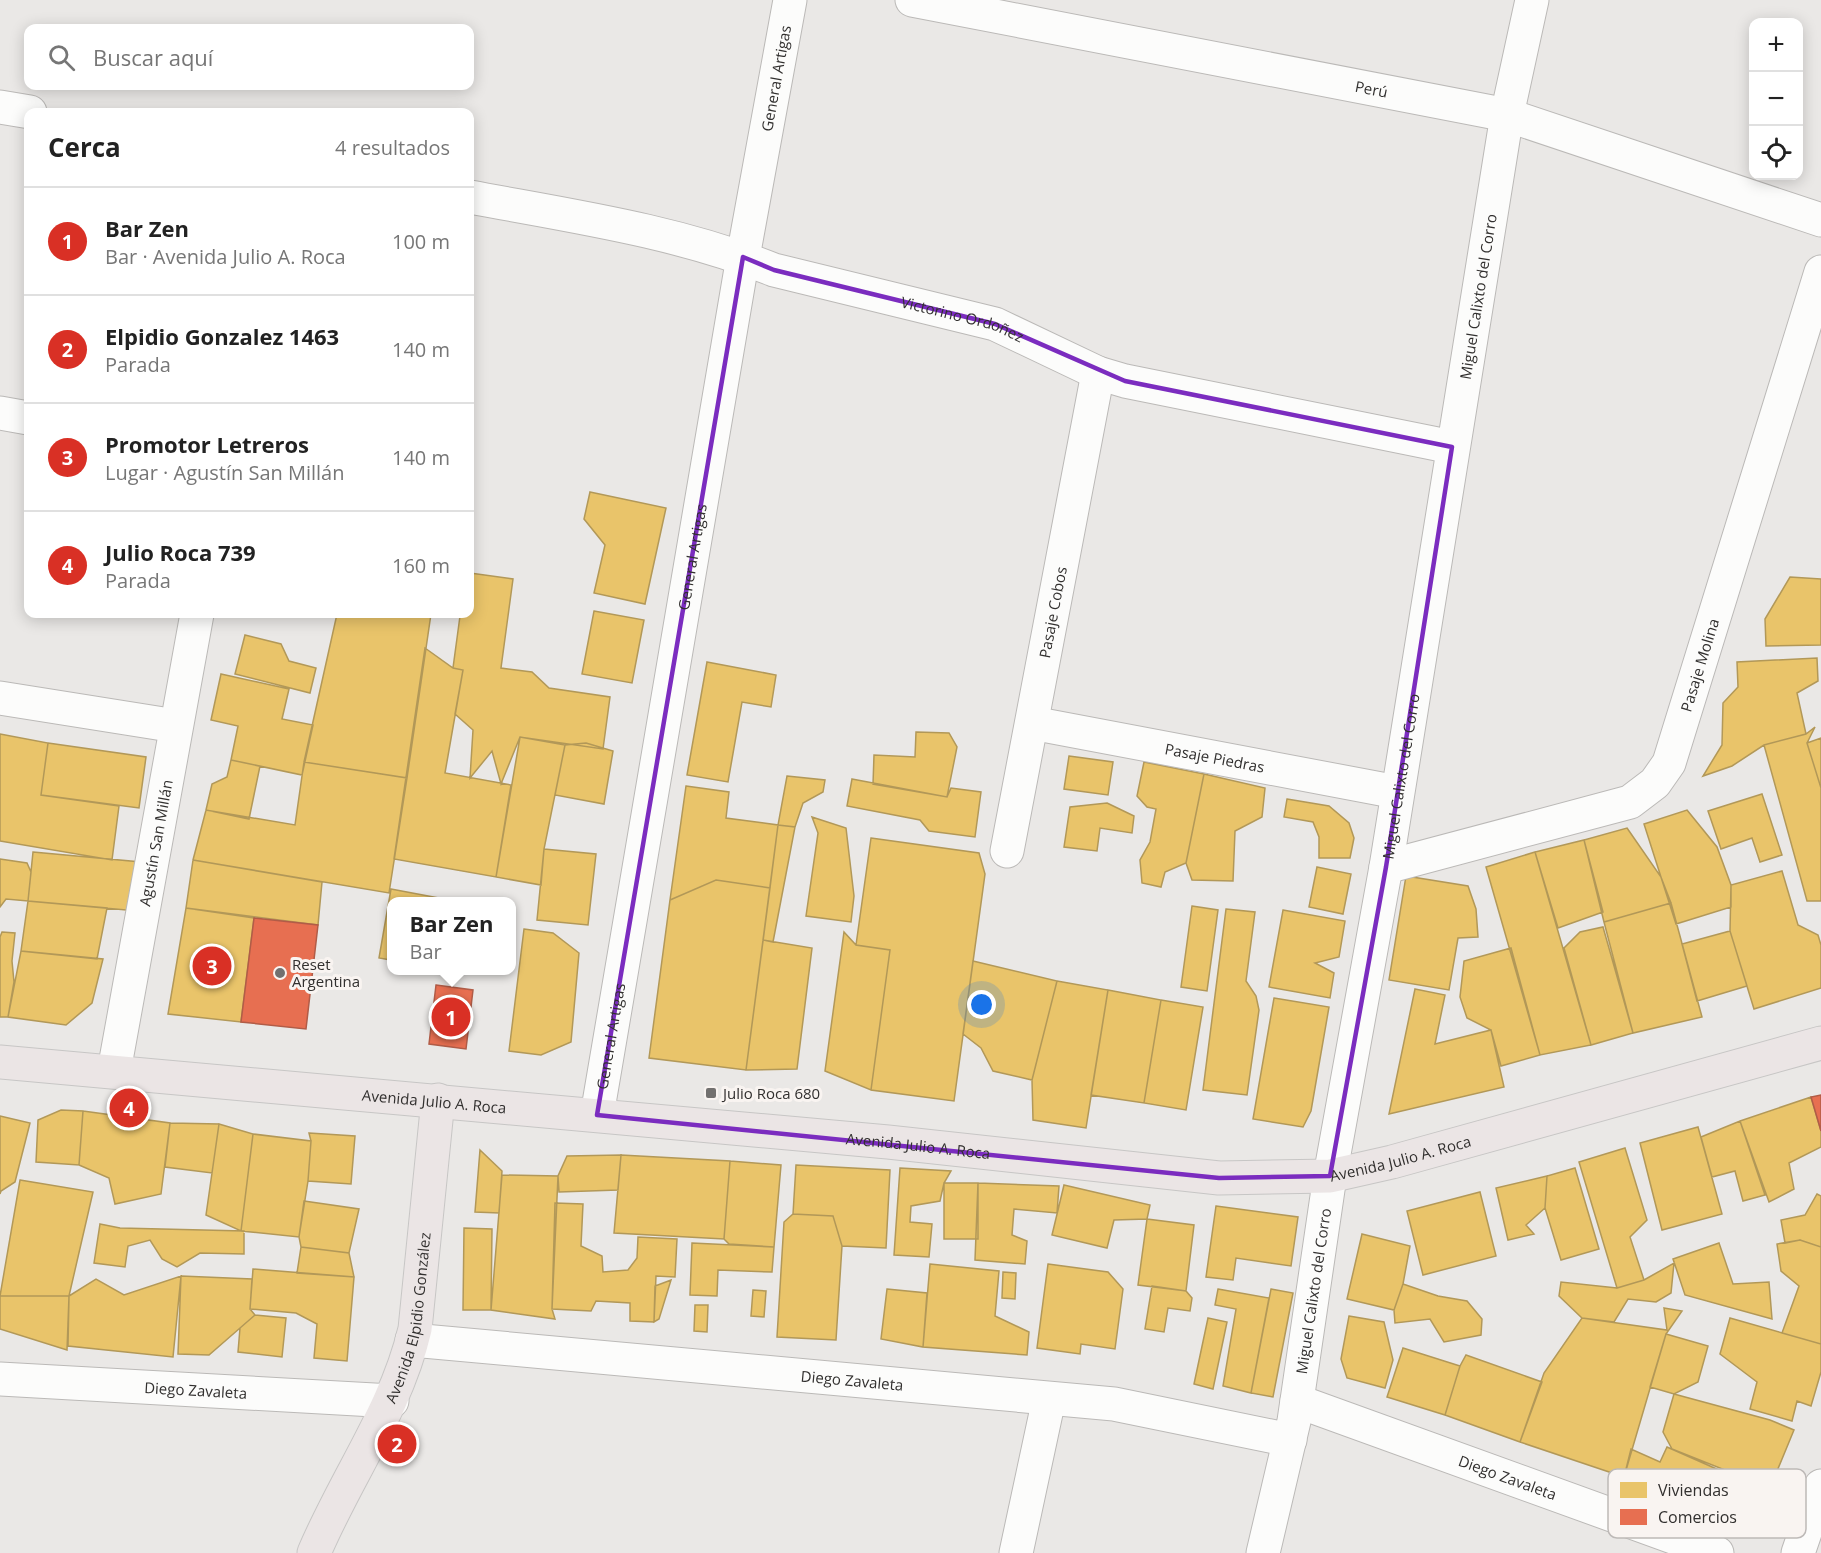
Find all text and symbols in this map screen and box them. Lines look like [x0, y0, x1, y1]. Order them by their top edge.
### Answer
map controls [1749, 18, 1803, 180]
button: + [1749, 18, 1803, 72]
search box [24, 24, 474, 90]
street label: General Artigas [756, 24, 795, 133]
icon: search [45, 41, 78, 74]
text: Buscar aquí [93, 42, 213, 72]
button: − [1749, 72, 1803, 126]
street label: Perú [1353, 76, 1390, 102]
button: locate [1749, 126, 1803, 180]
text: Cerca [48, 129, 121, 165]
text: 4 resultados [335, 134, 450, 161]
street label: Miguel Calixto del Corro [1455, 212, 1501, 381]
text: Bar Zen [105, 213, 189, 243]
text: 1 [62, 228, 73, 255]
text: 100 m [392, 228, 450, 255]
text: Bar · Avenida Julio A. Roca [105, 243, 346, 270]
street label: Victorino Ordoñez [899, 291, 1027, 346]
text: Elpidio Gonzalez 1463 [105, 321, 339, 351]
text: 2 [62, 336, 73, 363]
text: 140 m [392, 336, 450, 363]
text: Parada [105, 351, 171, 378]
text: Promotor Letreros [105, 429, 309, 459]
text: 3 [62, 444, 73, 471]
text: 140 m [392, 444, 450, 471]
text: Lugar · Agustín San Millán [105, 459, 345, 486]
street label: General Artigas [673, 502, 711, 612]
text: Julio Roca 739 [105, 537, 256, 567]
text: 4 [62, 552, 73, 579]
text: 160 m [392, 552, 450, 579]
street label: Pasaje Cobos [1034, 565, 1071, 660]
text: Parada [105, 567, 171, 594]
street label: Pasaje Molina [1676, 616, 1723, 714]
street label: Miguel Calixto del Corro [1377, 692, 1424, 861]
street label: Pasaje Piedras [1163, 738, 1266, 777]
street label: Agustín San Millán [134, 778, 177, 908]
popup [387, 897, 516, 975]
text: Bar Zen [410, 908, 493, 938]
text: Bar [410, 938, 442, 965]
pin: 3 [192, 944, 232, 988]
place label: Reset Argentina [292, 954, 360, 991]
marker: Reset Argentina [273, 966, 287, 980]
street label: General Artigas [592, 981, 629, 1091]
your location [967, 990, 996, 1019]
pin: 1 [432, 994, 470, 1040]
place label: Julio Roca 680 [721, 1083, 820, 1103]
street label: Avenida Julio A. Roca [361, 1085, 507, 1118]
pin: 4 [110, 1086, 148, 1130]
marker: Julio Roca 680 [704, 1086, 718, 1100]
street label: Avenida Julio A. Roca [845, 1128, 991, 1163]
street label: Avenida Julio A. Roca [1328, 1131, 1473, 1186]
street label: Miguel Calixto del Corro [1291, 1207, 1335, 1375]
street label: Avenida Elpidio González [380, 1231, 435, 1406]
street label: Diego Zavaleta [800, 1365, 904, 1395]
street label: Diego Zavaleta [144, 1377, 248, 1403]
pin: 2 [378, 1422, 416, 1466]
street label: Diego Zavaleta [1456, 1450, 1559, 1504]
legend [1608, 1469, 1806, 1538]
text: Viviendas [1658, 1479, 1729, 1501]
text: Comercios [1658, 1506, 1737, 1528]

